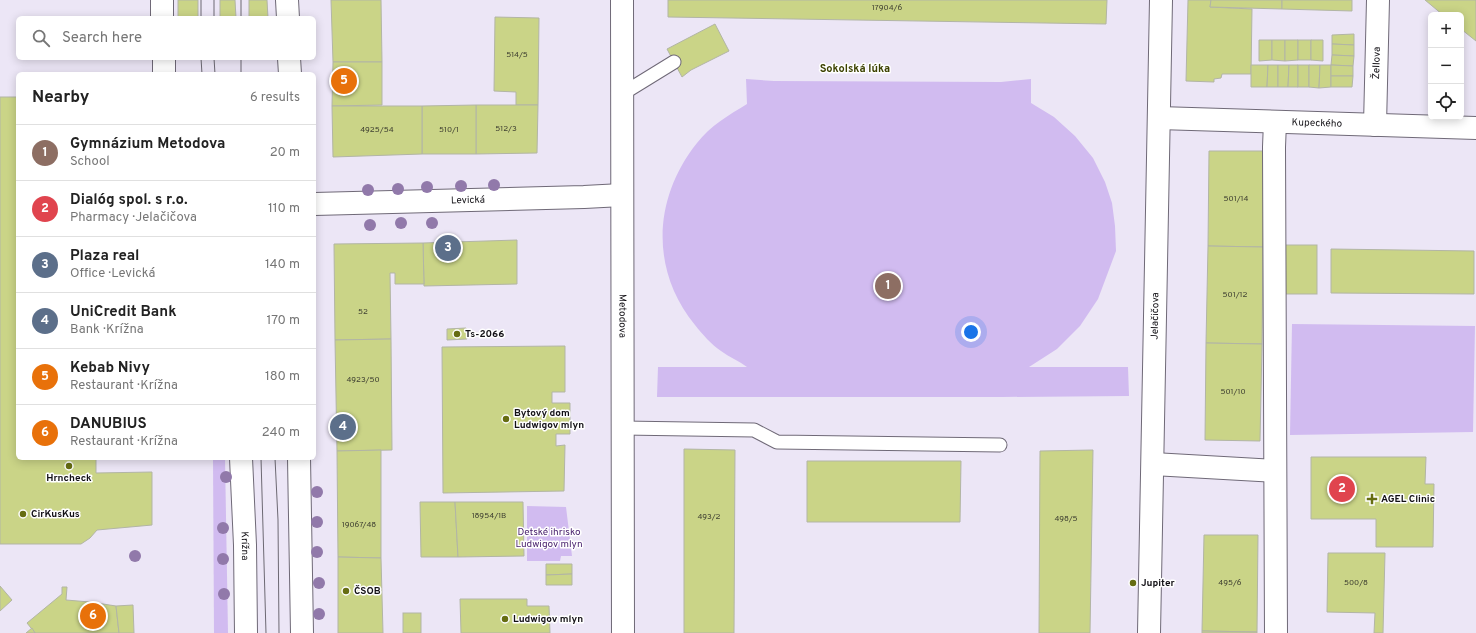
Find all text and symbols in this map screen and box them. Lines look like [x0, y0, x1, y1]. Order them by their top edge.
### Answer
house number: 17904/6 [872, 3, 903, 13]
map controls [1428, 12, 1464, 120]
button: + [1428, 12, 1464, 48]
search box [16, 16, 316, 60]
icon: search [30, 27, 52, 49]
text: Search here [62, 29, 142, 48]
street label: Žellova [1370, 47, 1383, 80]
button: − [1428, 48, 1464, 84]
house number: 514/5 [506, 50, 528, 60]
district label: Sokolská lúka [820, 62, 890, 76]
pin: 5 [331, 66, 357, 96]
button: locate [1428, 84, 1464, 120]
text: Nearby [32, 87, 89, 109]
text: 6 results [250, 90, 300, 106]
street label: Kupeckého [1292, 116, 1343, 130]
house number: 512/3 [495, 124, 517, 134]
house number: 4925/54 [360, 125, 394, 135]
house number: 510/1 [439, 125, 459, 135]
text: Gymnázium Metodova [70, 135, 225, 154]
text: 1 [42, 145, 48, 161]
text: 20 m [270, 145, 300, 161]
text: School [70, 154, 110, 170]
text: Dialóg spol. s r.o. [70, 191, 188, 210]
street label: Levická [451, 193, 485, 207]
house number: 501/14 [1224, 194, 1248, 204]
text: 2 [41, 201, 49, 217]
text: 110 m [268, 201, 300, 217]
text: Pharmacy · Jelačičova [70, 210, 197, 226]
pin: 3 [435, 233, 461, 263]
text: Plaza real [70, 247, 139, 266]
text: 3 [41, 257, 49, 273]
text: 140 m [265, 257, 300, 273]
text: Office · Levická [70, 266, 155, 282]
pin: 1 [875, 271, 901, 301]
house number: 501/12 [1223, 290, 1248, 300]
street label: Jelačičova [1148, 292, 1162, 340]
street label: Metodova [616, 294, 629, 338]
text: UniCredit Bank [70, 303, 177, 322]
house number: 52 [358, 307, 368, 317]
text: 4 [41, 313, 49, 329]
text: 170 m [266, 313, 300, 329]
text: Bank · Krížna [70, 322, 144, 338]
your location [961, 322, 981, 342]
place label: Ts-2066 [465, 328, 504, 341]
marker: Ts-2066 [452, 329, 462, 339]
text: Kebab Nivy [70, 359, 150, 378]
text: 5 [41, 369, 49, 385]
text: 180 m [265, 369, 300, 385]
house number: 4923/50 [346, 375, 380, 385]
text: Restaurant · Krížna [70, 378, 178, 394]
house number: 501/10 [1220, 387, 1246, 397]
place label: Bytový dom Ludwigov mlyn [514, 407, 584, 432]
pin: 4 [330, 412, 356, 442]
marker: Bytový dom Ludwigov mlyn [501, 414, 511, 424]
text: DANUBIUS [70, 415, 147, 434]
text: 6 [41, 425, 49, 441]
text: 240 m [262, 425, 300, 441]
text: Restaurant · Krížna [70, 434, 178, 450]
marker: Hrncheck [64, 461, 74, 471]
place label: Hrncheck [46, 472, 92, 485]
pin: 2 [1329, 474, 1355, 504]
marker: AGEL Clinic [1366, 493, 1378, 505]
place label: AGEL Clinic [1381, 493, 1435, 506]
place label: CirKusKus [31, 508, 80, 521]
marker: CirKusKus [18, 509, 28, 519]
house number: 18954/1B [472, 511, 506, 521]
house number: 493/2 [697, 512, 721, 522]
house number: 498/5 [1054, 514, 1078, 524]
house number: 19067/48 [342, 520, 376, 530]
park label: Detské ihrisko Ludwigov mlyn [515, 526, 583, 551]
street label: Krížna [238, 531, 252, 561]
place label: Jupiter [1141, 577, 1176, 590]
marker: Jupiter [1128, 578, 1138, 588]
house number: 495/6 [1218, 578, 1242, 588]
house number: 500/8 [1344, 578, 1368, 588]
place label: ČSOB [354, 585, 381, 598]
marker: ČSOB [341, 586, 351, 596]
pin: 6 [80, 601, 106, 631]
place label: Ludwigov mlyn [513, 613, 583, 626]
marker: Ludwigov mlyn [500, 614, 510, 624]

